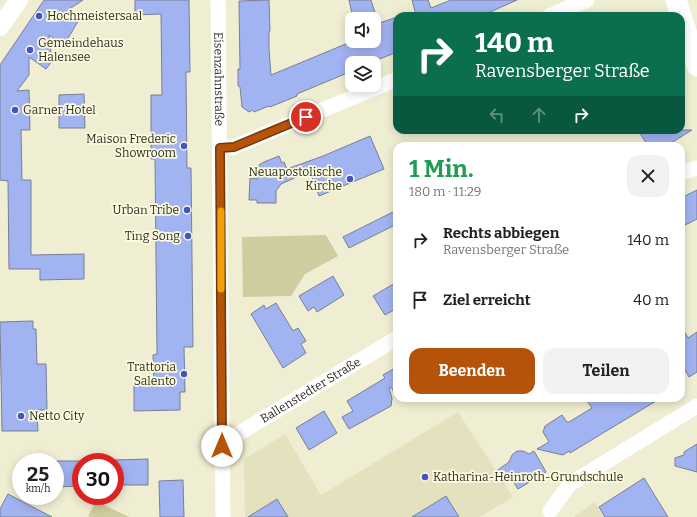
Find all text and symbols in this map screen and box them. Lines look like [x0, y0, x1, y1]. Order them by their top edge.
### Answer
place label: Hochmeistersaal [47, 9, 143, 23]
marker: Hochmeistersaal [34, 11, 44, 21]
map controls [345, 12, 381, 92]
button: sound [345, 12, 381, 48]
text: 140 m [475, 26, 554, 59]
icon: right [409, 28, 461, 80]
street label: Eisenzahnstraße [211, 32, 226, 126]
place label: Gemeindehaus Halensee [38, 36, 124, 64]
marker: Gemeindehaus Halensee [25, 45, 35, 55]
button: layers [345, 56, 381, 92]
text: Ravensberger Straße [475, 60, 650, 82]
pin [289, 100, 323, 134]
place label: Garner Hotel [23, 103, 96, 117]
icon: left [486, 104, 508, 126]
icon: ahead [528, 104, 550, 126]
icon: right [570, 104, 592, 126]
marker: Garner Hotel [10, 105, 20, 115]
icon: arrive [295, 106, 317, 128]
place label: Maison Frederic Showroom [86, 132, 177, 160]
marker: Maison Frederic Showroom [179, 141, 189, 151]
text: 1 Min. [409, 155, 474, 183]
button: close [627, 155, 669, 197]
place label: Neuapostolische Kirche [249, 165, 342, 193]
marker: Neuapostolische Kirche [345, 174, 355, 184]
text: 180 m · 11:29 [409, 184, 481, 199]
place label: Urban Tribe [112, 203, 179, 217]
marker: Urban Tribe [182, 205, 192, 215]
text: Rechts abbiegen [443, 224, 559, 242]
place label: Ting Song [125, 229, 180, 243]
icon: right [409, 229, 431, 251]
marker: Ting Song [183, 231, 193, 241]
text: 140 m [627, 231, 669, 249]
text: Ravensberger Straße [443, 242, 569, 257]
icon: arrive [409, 289, 431, 311]
text: Ziel erreicht [443, 291, 531, 309]
text: 40 m [633, 291, 669, 309]
button: Beenden [409, 348, 535, 394]
button: Teilen [543, 348, 669, 394]
street label: Ballenstedter Straße [258, 355, 363, 426]
place label: Trattoria Salento [127, 360, 176, 388]
marker: Trattoria Salento [179, 369, 189, 379]
place label: Netto City [29, 409, 85, 423]
marker: Netto City [16, 411, 26, 421]
position arrow [201, 425, 243, 467]
speed limit sign: 30 [72, 453, 124, 505]
text: 25 [27, 462, 49, 486]
place label: Katharina-Heinroth-Grundschule [433, 470, 623, 484]
marker: Katharina-Heinroth-Grundschule [420, 472, 430, 482]
text: km/h [26, 483, 50, 495]

